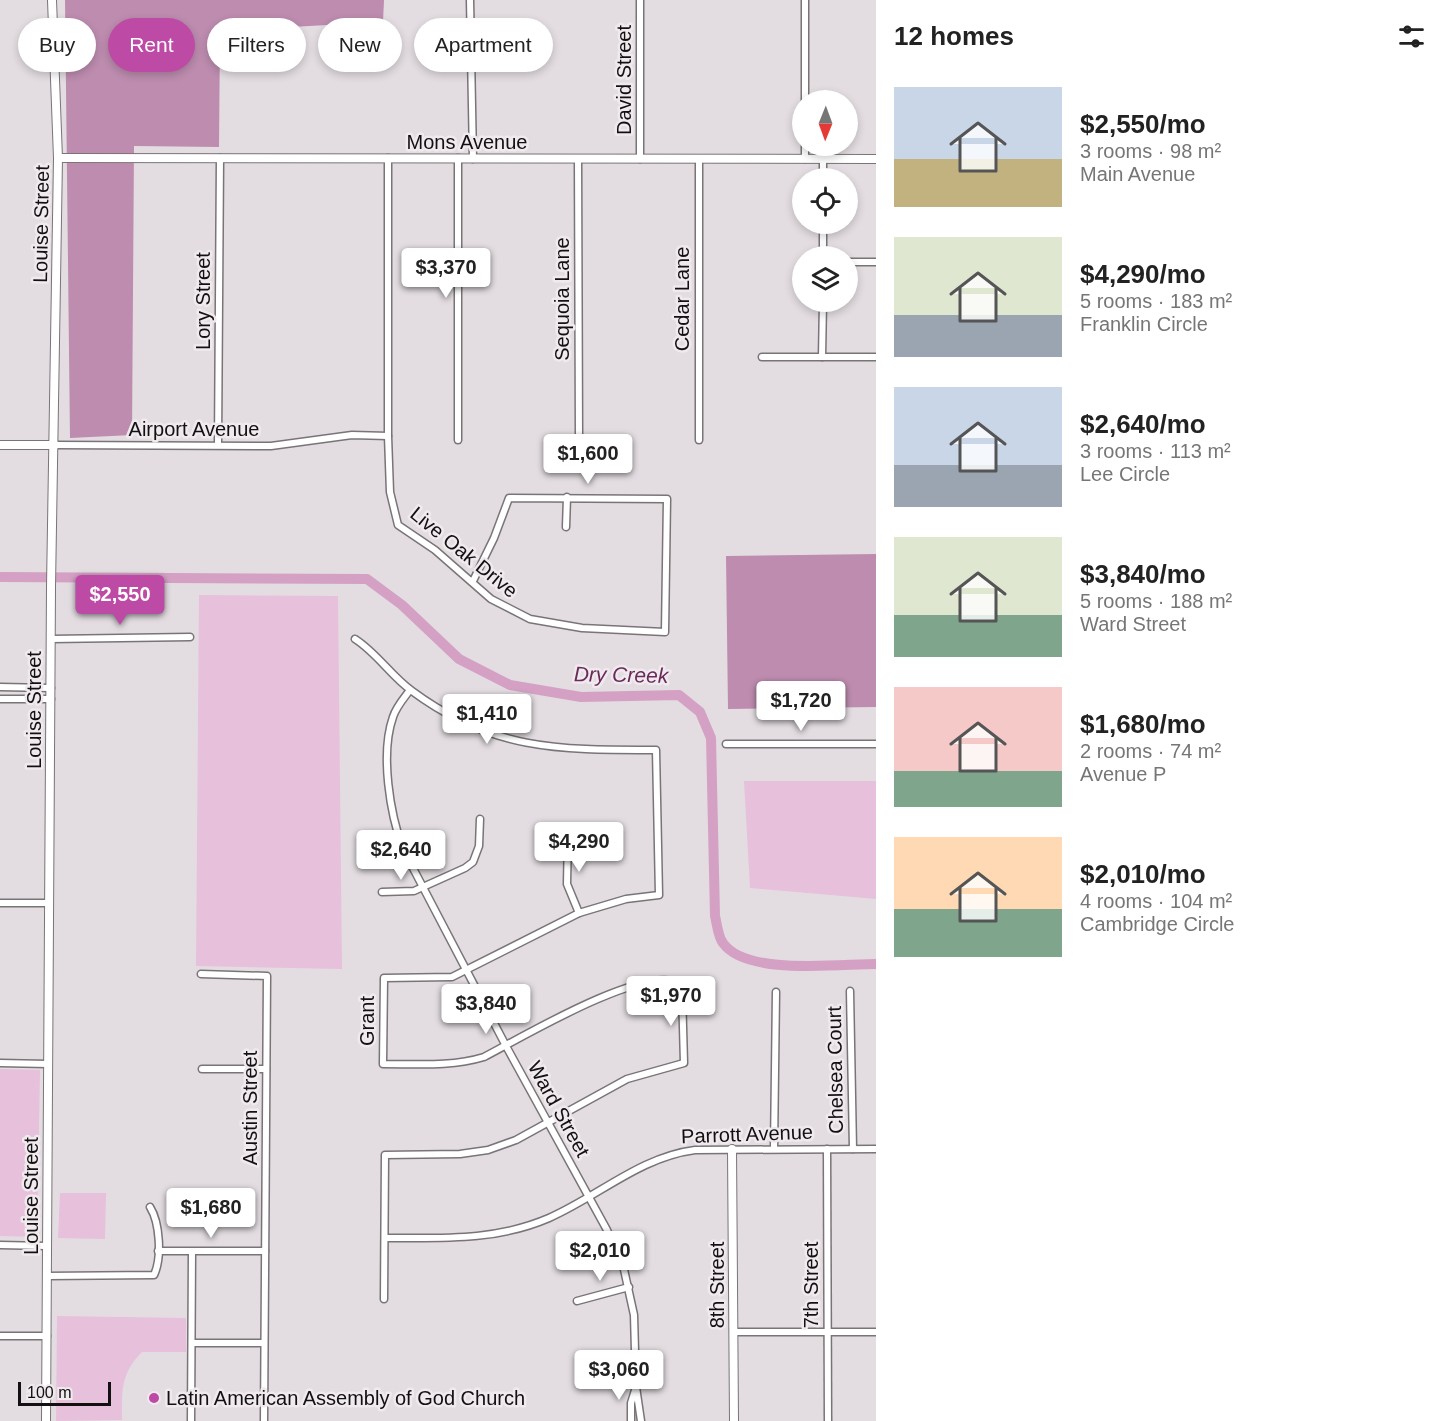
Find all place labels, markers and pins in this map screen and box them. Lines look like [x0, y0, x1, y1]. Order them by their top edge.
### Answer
pin: $3,370 [397, 248, 495, 299]
pin: $1,600 [539, 434, 637, 485]
pin: $2,550 [71, 575, 169, 626]
pin: $1,720 [752, 681, 850, 732]
pin: $1,410 [438, 694, 536, 745]
pin: $4,290 [530, 822, 628, 873]
pin: $2,640 [352, 830, 450, 881]
pin: $1,970 [622, 976, 720, 1027]
pin: $3,840 [437, 984, 535, 1035]
pin: $1,680 [162, 1188, 260, 1239]
pin: $2,010 [551, 1231, 649, 1282]
pin: $3,060 [570, 1350, 668, 1401]
place label: Latin American Assembly of God Church [166, 1387, 525, 1409]
marker: Latin American Assembly of God Church [147, 1391, 161, 1405]

